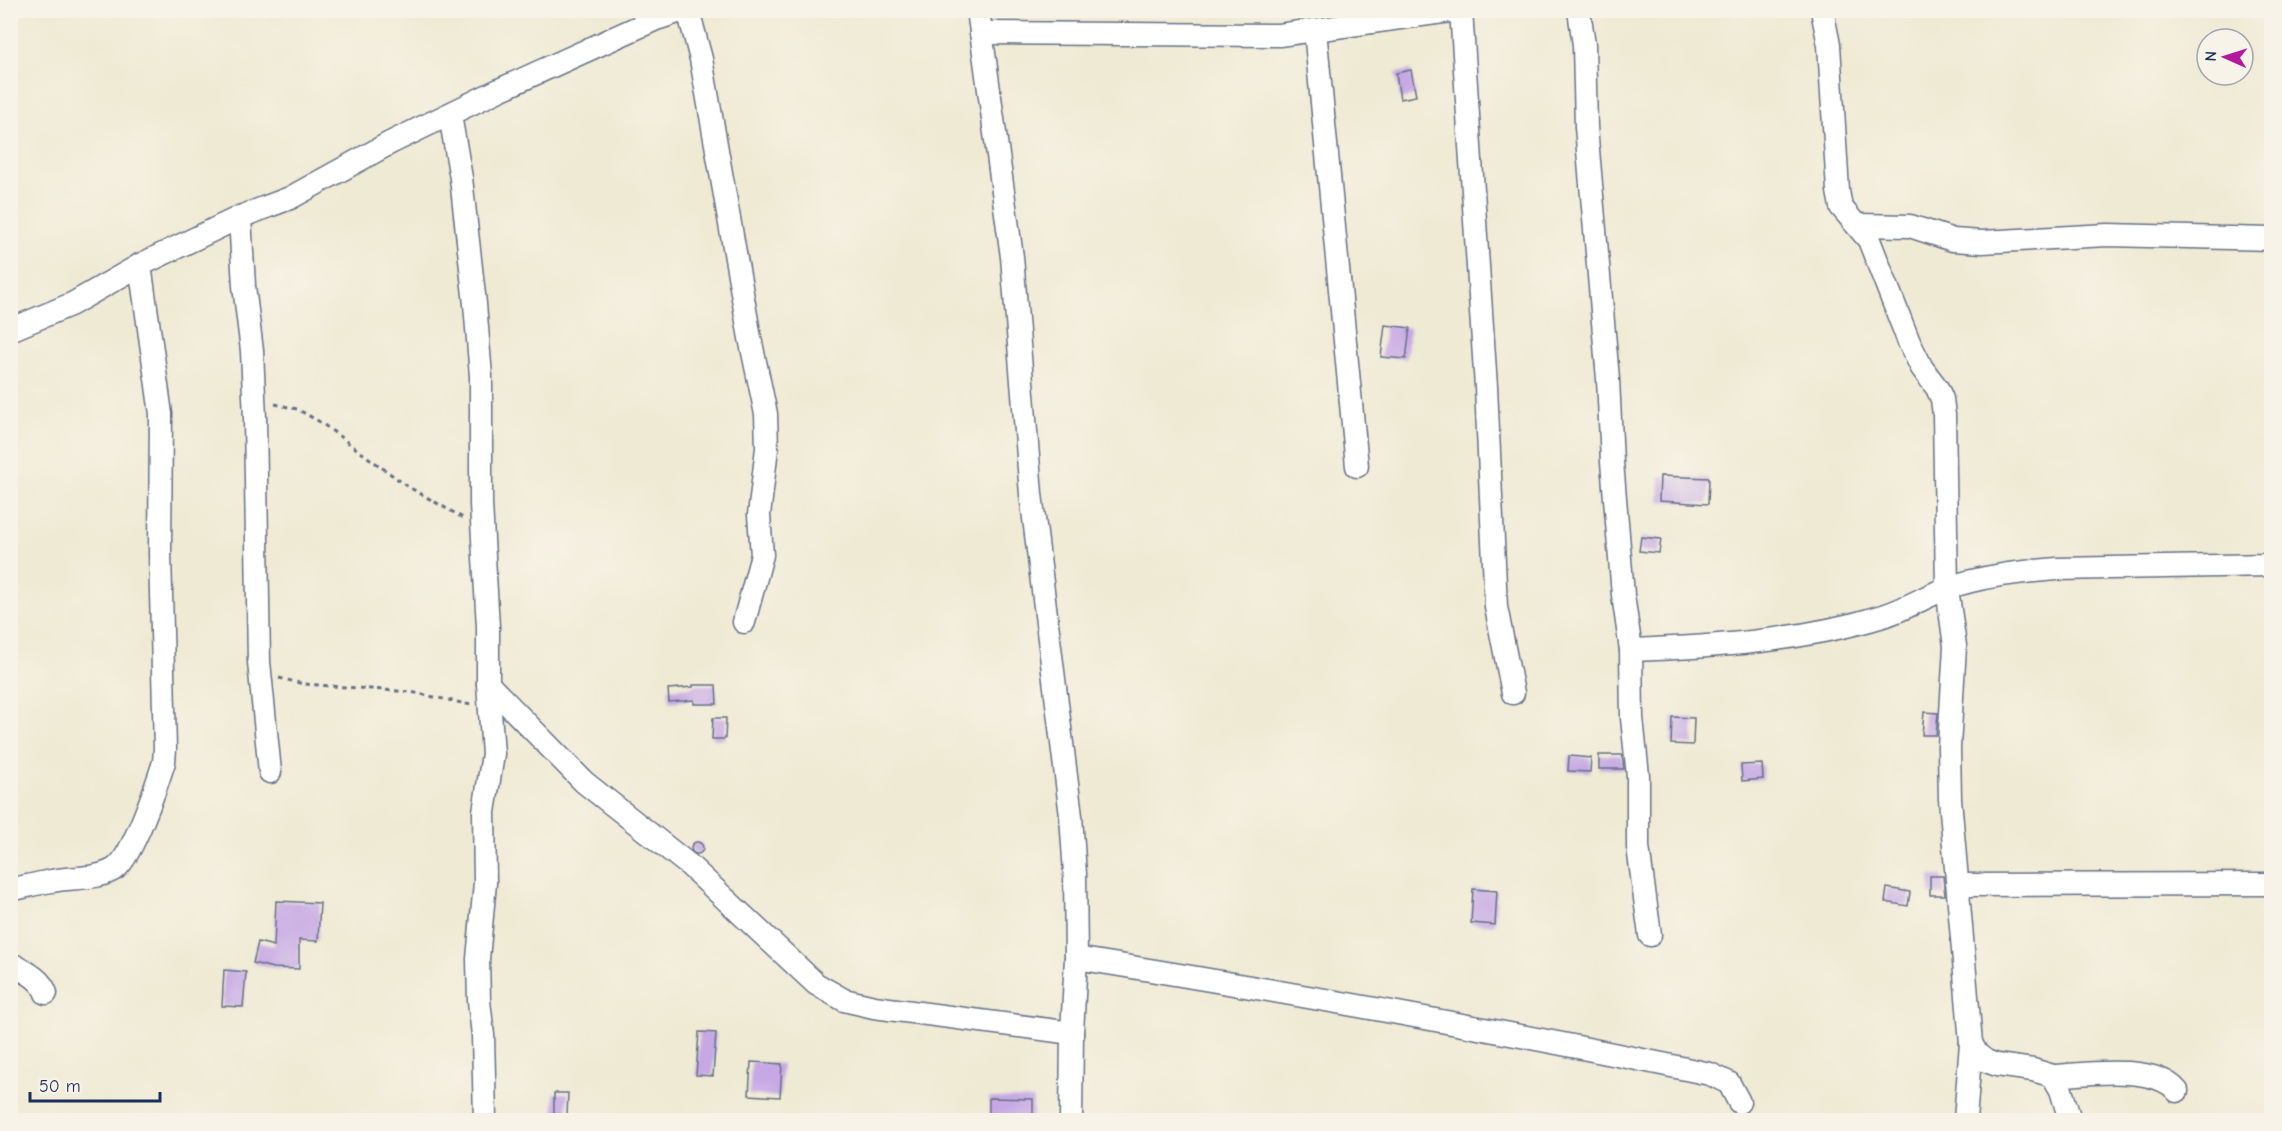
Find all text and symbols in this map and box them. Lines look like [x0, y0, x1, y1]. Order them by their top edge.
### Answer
north arrow [2195, 27, 2255, 87]
text: N [2202, 51, 2220, 62]
scale bar [30, 1065, 160, 1103]
text: 50 m [39, 1076, 81, 1097]

